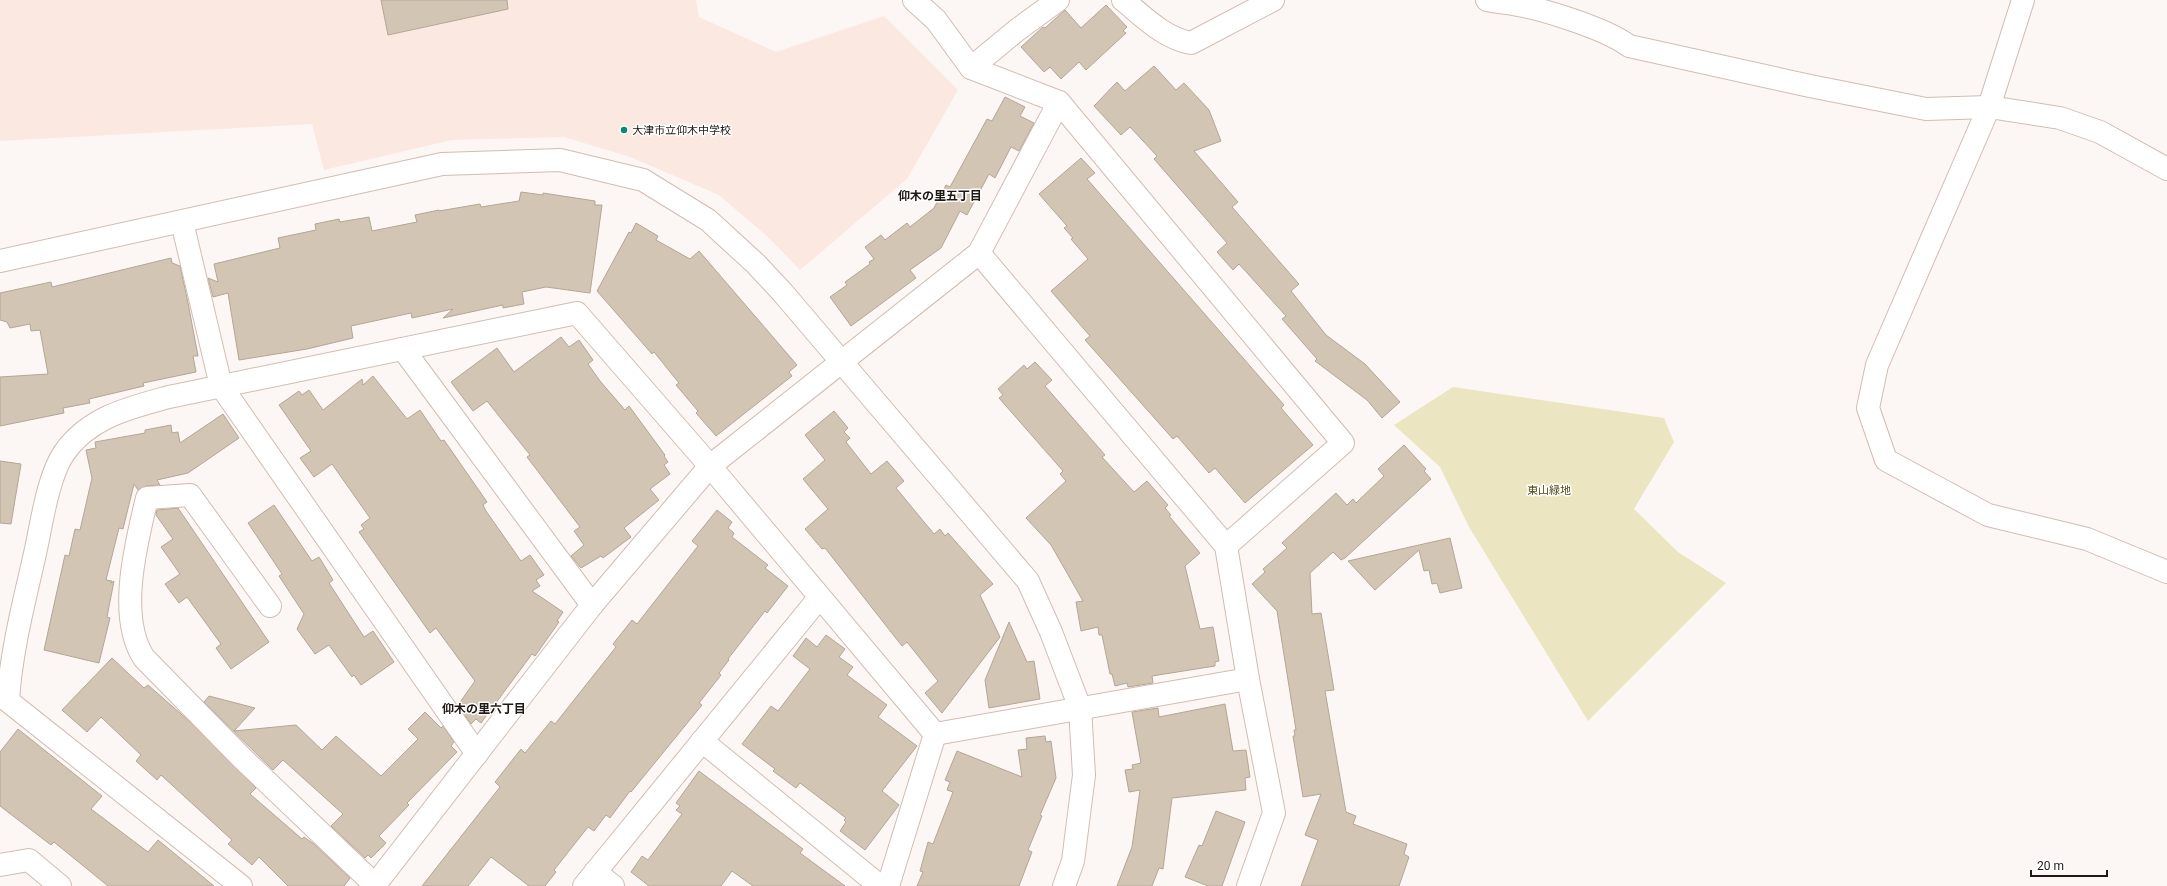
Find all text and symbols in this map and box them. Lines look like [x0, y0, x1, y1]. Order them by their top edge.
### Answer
place label: 大津市立仰木中学校 [632, 124, 731, 137]
marker: 大津市立仰木中学校 [619, 125, 629, 135]
district label: 仰木の里五丁目 [898, 189, 982, 203]
park label: 東山緑地 [1527, 484, 1571, 497]
district label: 仰木の里六丁目 [442, 702, 526, 716]
scale bar [2031, 852, 2107, 878]
text: 20 m [2037, 859, 2064, 873]

